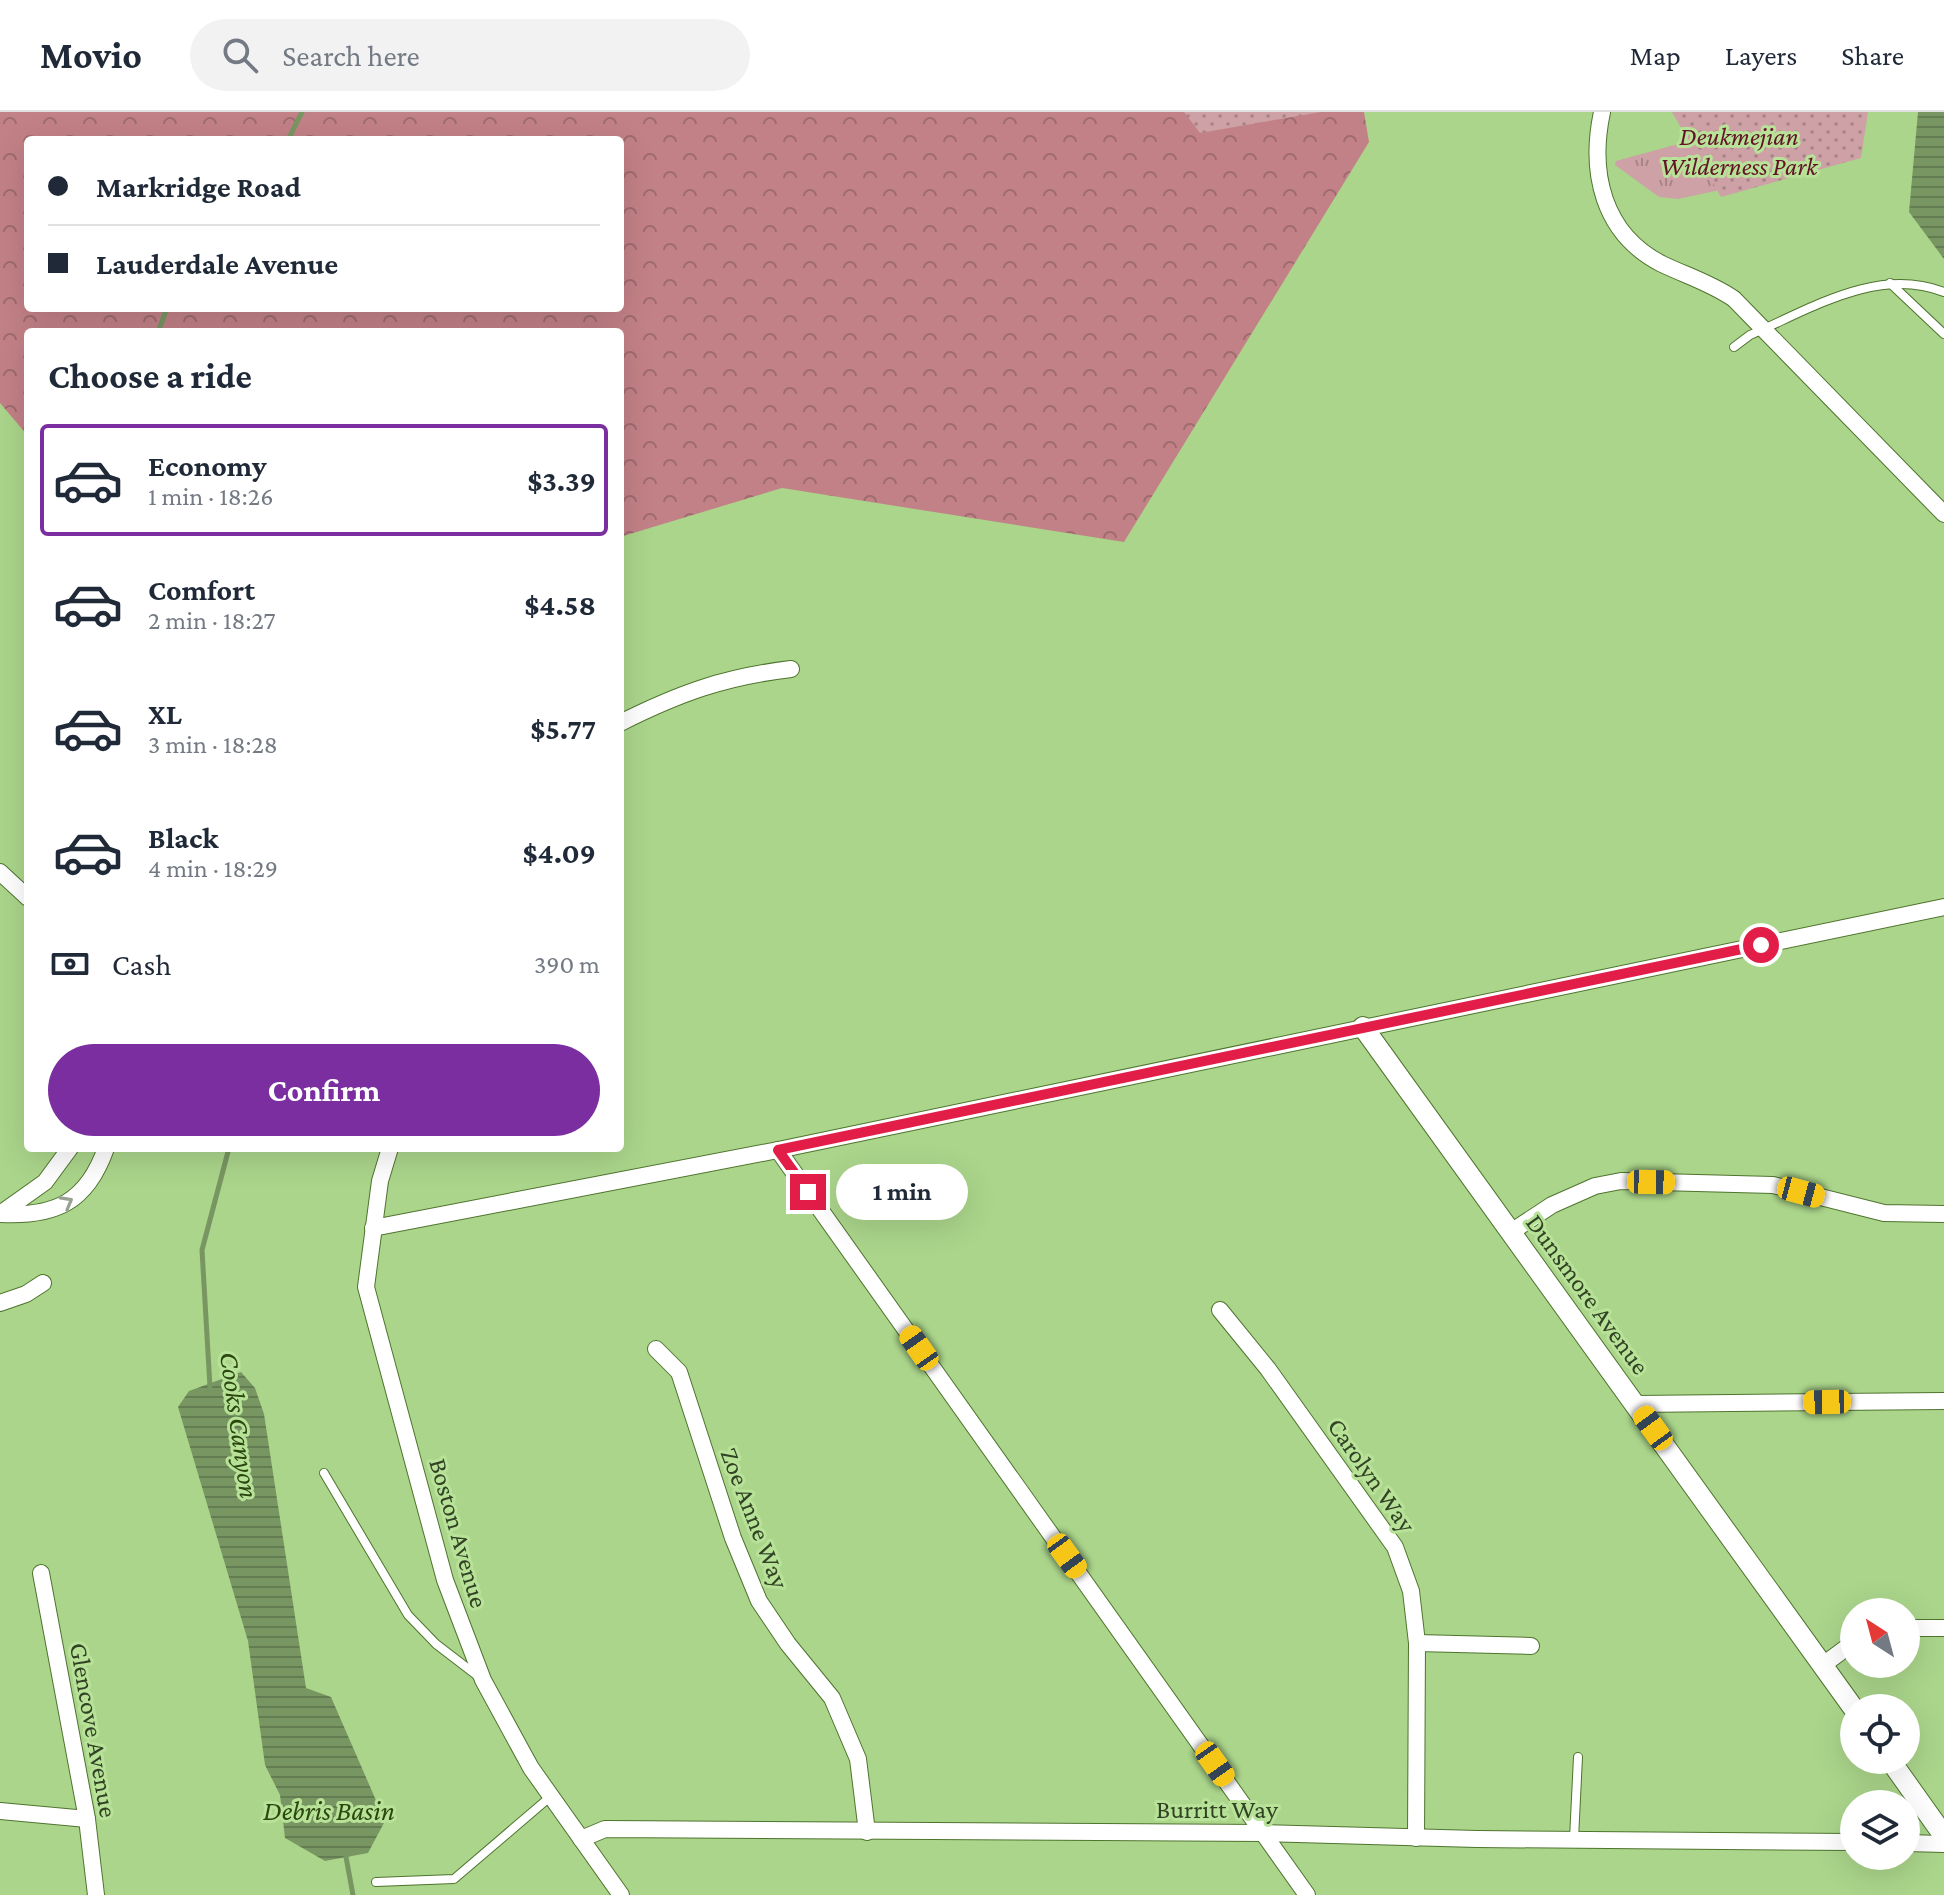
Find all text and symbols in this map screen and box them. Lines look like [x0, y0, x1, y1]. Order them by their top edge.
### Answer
search box [190, 19, 750, 91]
icon: search [218, 33, 262, 77]
text: Movio [40, 34, 142, 76]
text: Search here [282, 39, 420, 72]
text: Map [1630, 40, 1681, 71]
text: Layers [1725, 40, 1797, 71]
text: Share [1841, 40, 1904, 71]
park label: Deukmejian Wilderness Park [1661, 122, 1819, 181]
text: Markridge Road [96, 170, 301, 203]
text: Lauderdale Avenue [96, 247, 338, 280]
text: Choose a ride [48, 356, 252, 396]
icon: car [52, 444, 124, 516]
text: Economy [148, 449, 267, 482]
text: $3.39 [527, 464, 596, 497]
text: 1 min · 18:26 [148, 482, 273, 511]
icon: car [52, 568, 124, 640]
text: Comfort [148, 573, 255, 606]
text: $4.58 [524, 588, 596, 621]
text: 2 min · 18:27 [148, 606, 276, 635]
icon: car [52, 692, 124, 764]
text: XL [148, 697, 182, 730]
text: $5.77 [530, 712, 596, 745]
text: 3 min · 18:28 [148, 730, 278, 759]
icon: car [52, 816, 124, 888]
text: Black [148, 821, 219, 854]
text: $4.09 [523, 836, 596, 869]
text: 4 min · 18:29 [148, 854, 278, 883]
route start [1743, 927, 1779, 963]
icon: cash [48, 942, 92, 986]
text: Cash [112, 948, 171, 981]
text: 390 m [534, 950, 600, 979]
button: Confirm [48, 1044, 600, 1136]
callout: 1 min [836, 1164, 968, 1220]
car [1627, 1170, 1675, 1194]
route end [790, 1174, 826, 1210]
car [1775, 1174, 1827, 1210]
text: 1 min [872, 1177, 932, 1206]
one-way arrow [59, 1196, 73, 1211]
street label: Dunsmore Avenue [1520, 1209, 1655, 1380]
car [895, 1321, 943, 1375]
water label: Cooks Canyon [214, 1350, 265, 1500]
car [1803, 1390, 1851, 1414]
car [1629, 1402, 1677, 1454]
street label: Carolyn Way [1322, 1412, 1422, 1539]
street label: Zoe Anne Way [714, 1444, 795, 1594]
street label: Boston Avenue [423, 1455, 494, 1611]
car [1043, 1530, 1091, 1582]
north arrow [1840, 1598, 1920, 1678]
map controls [1840, 1598, 1920, 1870]
street label: Glencove Avenue [64, 1640, 123, 1820]
button: locate [1840, 1694, 1920, 1774]
car [1191, 1737, 1239, 1791]
button: layers [1840, 1790, 1920, 1870]
water label: Debris Basin [263, 1795, 395, 1826]
street label: Burritt Way [1156, 1795, 1279, 1824]

